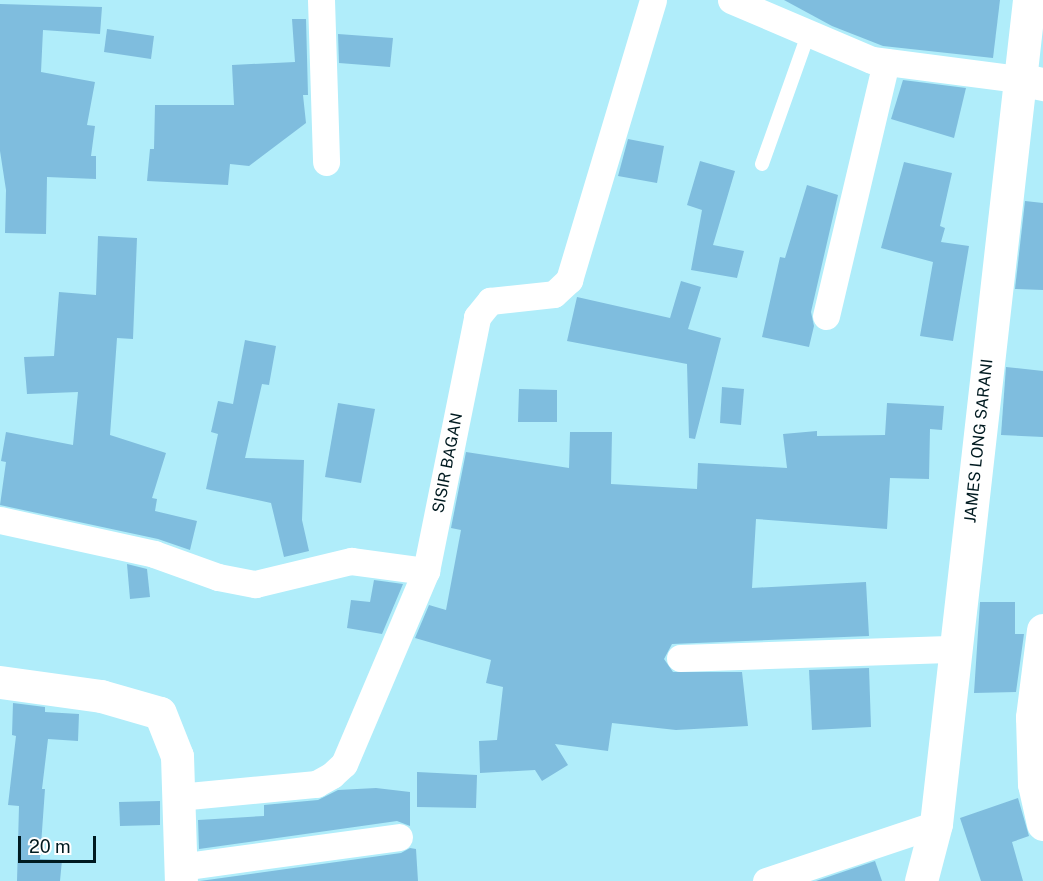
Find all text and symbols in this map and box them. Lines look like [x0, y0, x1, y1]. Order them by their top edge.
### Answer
street label: JAMES LONG SARANI [961, 358, 997, 524]
street label: SISIR BAGAN [429, 411, 467, 515]
scale bar [21, 824, 99, 862]
text: 20 m [29, 836, 71, 857]

